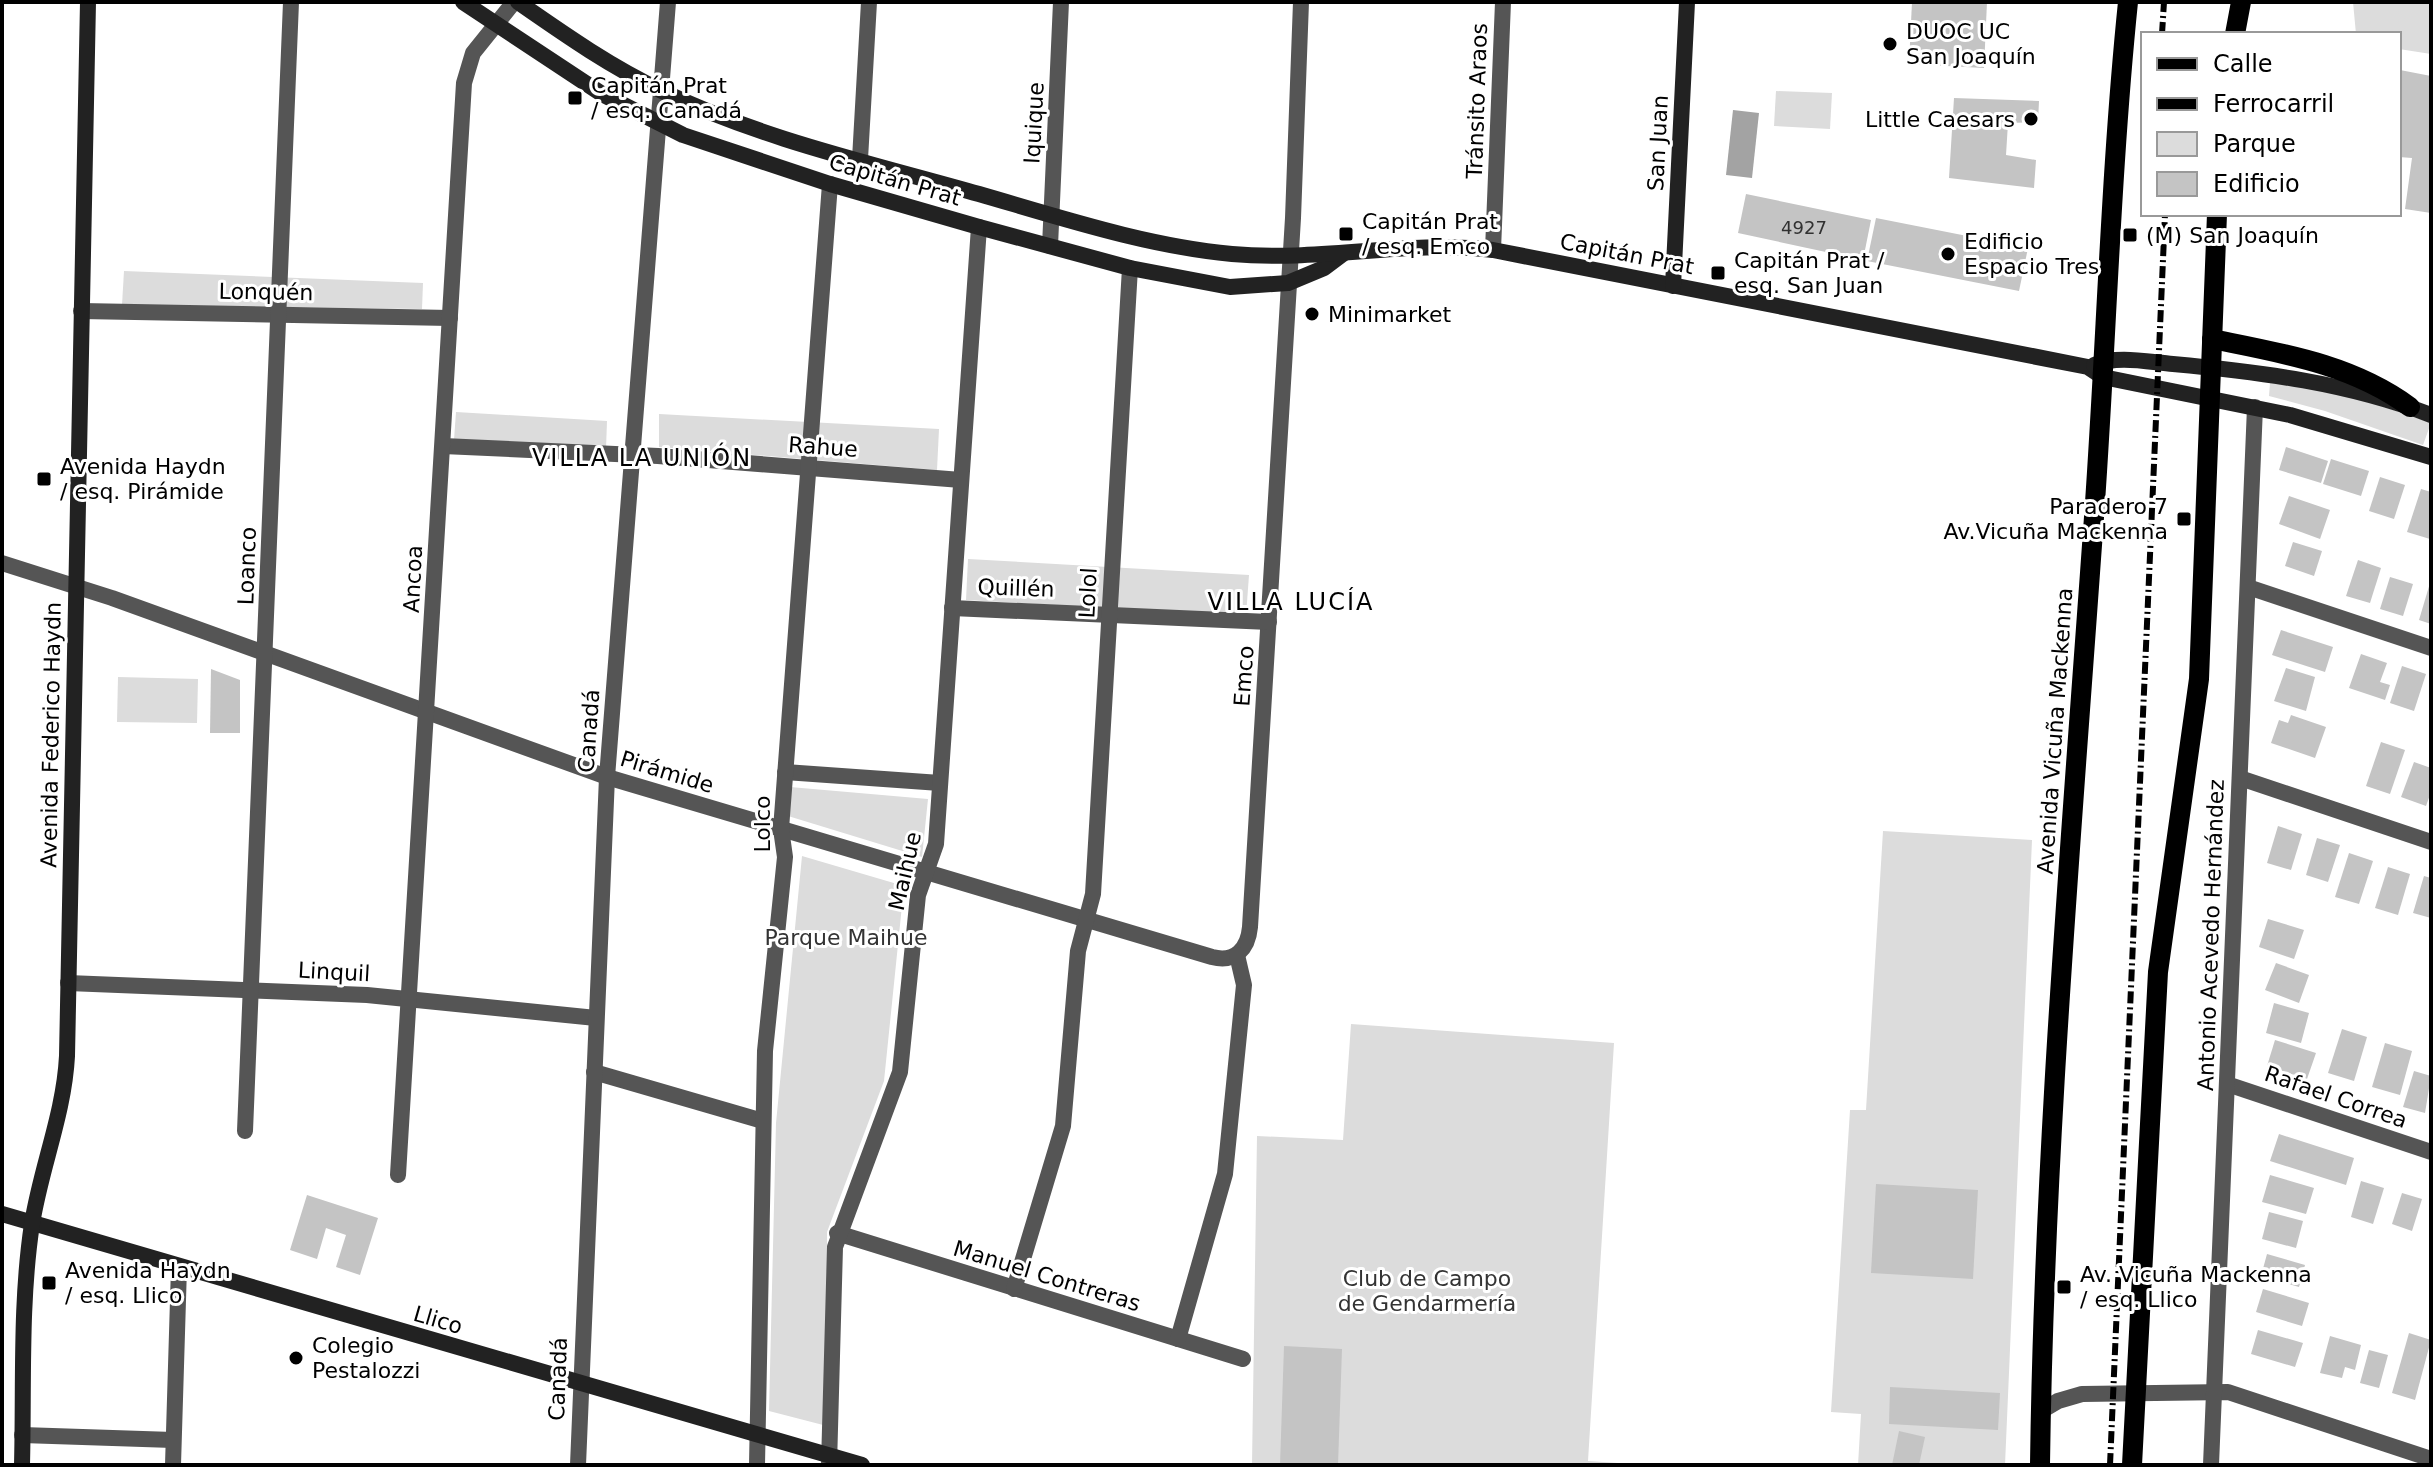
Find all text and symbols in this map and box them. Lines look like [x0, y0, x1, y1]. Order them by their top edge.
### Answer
place label: DUOC UC San Joaquín [1906, 19, 2036, 69]
street label: Tránsito Araos [1462, 23, 1492, 180]
legend [2141, 32, 2401, 216]
marker: DUOC UC San Joaquín [1881, 35, 1899, 53]
text: Calle [2213, 50, 2273, 78]
place label: Capitán Prat / esq. Canadá [591, 73, 742, 123]
street label: Iquique [1019, 81, 1049, 165]
marker: Capitán Prat / esq. Canadá [566, 89, 584, 107]
text: Ferrocarril [2213, 90, 2334, 118]
street label: San Juan [1643, 94, 1673, 192]
place label: Little Caesars [1865, 107, 2015, 132]
marker: Little Caesars [2022, 110, 2040, 128]
text: Parque [2213, 130, 2296, 158]
street label: Capitán Prat [826, 149, 964, 211]
text: Edificio [2213, 170, 2300, 198]
place label: Capitán Prat / esq. Emco [1362, 209, 1498, 259]
house number: 4927 [1781, 217, 1827, 238]
place label: (M) San Joaquín [2146, 223, 2319, 248]
marker: Capitán Prat / esq. Emco [1337, 225, 1355, 243]
marker: (M) San Joaquín [2121, 226, 2139, 244]
street label: Capitán Prat [1558, 229, 1696, 279]
place label: Edificio Espacio Tres [1964, 229, 2099, 279]
marker: Edificio Espacio Tres [1939, 245, 1957, 263]
place label: Capitán Prat / esq. San Juan [1734, 248, 1885, 298]
marker: Capitán Prat / esq. San Juan [1709, 264, 1727, 282]
street label: Lonquén [218, 279, 314, 305]
place label: Minimarket [1328, 302, 1452, 327]
marker: Minimarket [1303, 305, 1321, 323]
street label: Rahue [787, 432, 859, 462]
district label: VILLA LA UNIÓN [532, 442, 752, 472]
place label: Avenida Haydn / esq. Pirámide [60, 454, 226, 504]
marker: Avenida Haydn / esq. Pirámide [35, 470, 53, 488]
place label: Paradero 7 Av.Vicuña Mackenna [1943, 494, 2168, 544]
marker: Paradero 7 Av.Vicuña Mackenna [2175, 510, 2193, 528]
street label: Loanco [233, 526, 261, 606]
street label: Ancoa [399, 544, 427, 614]
street label: Lolol [1074, 567, 1102, 619]
street label: Quillén [977, 574, 1055, 602]
district label: VILLA LUCÍA [1208, 587, 1374, 616]
street label: Avenida Vicuña Mackenna [2033, 587, 2077, 875]
street label: Avenida Federico Haydn [36, 602, 66, 868]
street label: Emco [1229, 645, 1259, 707]
street label: Canadá [574, 688, 604, 774]
street label: Pirámide [617, 746, 717, 798]
street label: Antonio Acevedo Hernández [2193, 779, 2229, 1091]
street label: Lolco [750, 796, 775, 853]
street label: Maihue [884, 829, 926, 913]
park label: Parque Maihue [765, 925, 927, 950]
street label: Linquil [297, 958, 371, 986]
street label: Rafael Correa [2261, 1061, 2411, 1133]
street label: Manuel Contreras [950, 1236, 1144, 1316]
place label: Avenida Haydn / esq. Llico [65, 1258, 231, 1308]
place label: Av. Vicuña Mackenna / esq. Llico [2080, 1262, 2312, 1312]
park label: Club de Campo de Gendarmería [1338, 1266, 1516, 1316]
marker: Avenida Haydn / esq. Llico [40, 1274, 58, 1292]
marker: Av. Vicuña Mackenna / esq. Llico [2055, 1278, 2073, 1296]
street label: Llico [411, 1301, 465, 1339]
place label: Colegio Pestalozzi [312, 1333, 420, 1383]
street label: Canadá [544, 1337, 572, 1421]
marker: Colegio Pestalozzi [287, 1349, 305, 1367]

